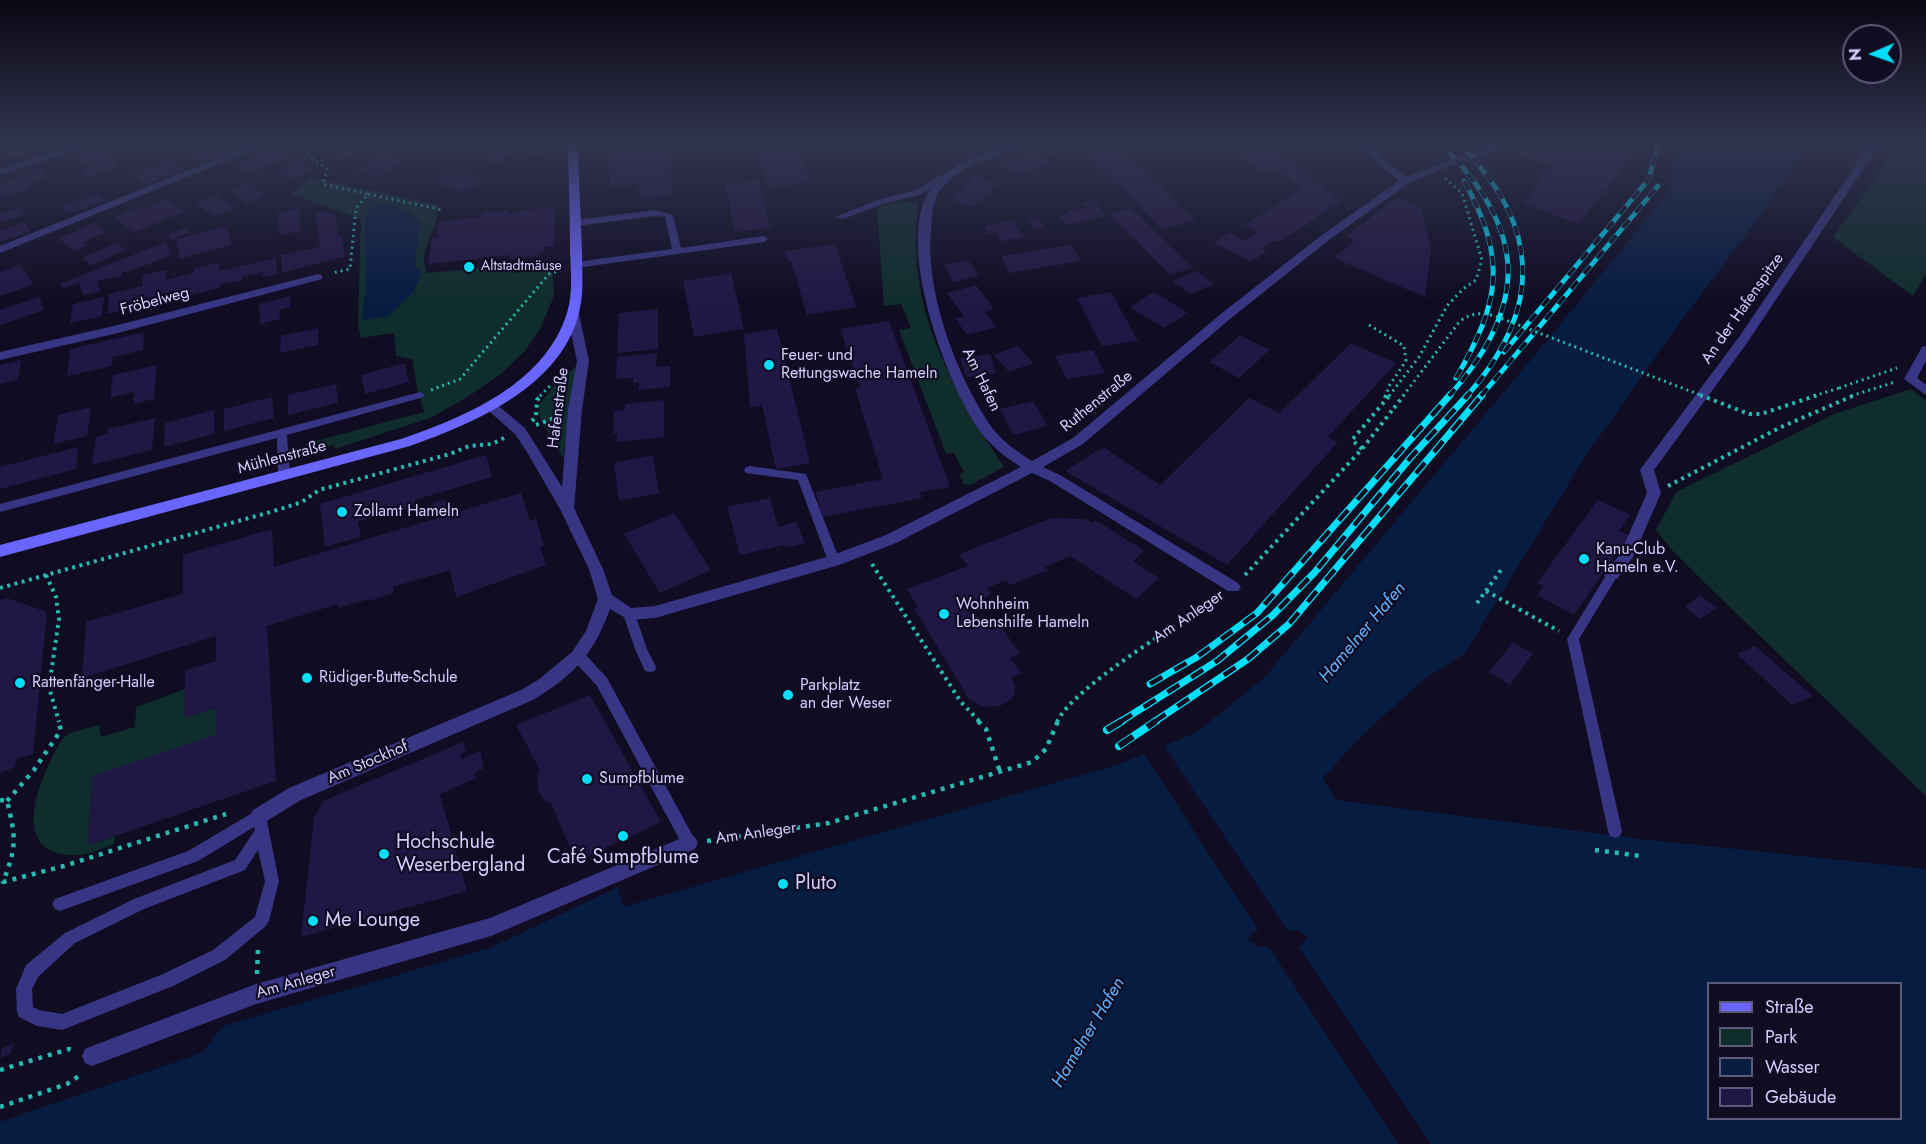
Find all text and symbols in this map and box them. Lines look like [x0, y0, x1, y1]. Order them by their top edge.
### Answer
north arrow [1842, 24, 1902, 84]
text: N [1844, 48, 1867, 61]
street label: An der Hafenspitze [1698, 250, 1788, 368]
place label: Altstadtmäuse [481, 259, 562, 275]
marker: Altstadtmäuse [462, 260, 476, 274]
street label: Fröbelweg [118, 284, 192, 320]
street label: Am Hafen [957, 345, 1005, 415]
place label: Feuer- und Rettungswache Hameln [781, 346, 938, 384]
marker: Feuer- und Rettungswache Hameln [762, 358, 776, 372]
street label: Hafenstraße [545, 367, 573, 449]
street label: Ruthenstraße [1057, 367, 1137, 437]
street label: Mühlenstraße [236, 437, 328, 479]
place label: Zollamt Hameln [354, 502, 459, 522]
marker: Zollamt Hameln [335, 505, 349, 519]
place label: Kanu-Club Hameln e.V. [1596, 540, 1679, 578]
marker: Kanu-Club Hameln e.V. [1577, 552, 1591, 566]
water label: Hamelner Hafen [1315, 578, 1411, 688]
street label: Am Anleger [1150, 586, 1228, 648]
place label: Wohnheim Lebenshilfe Hameln [956, 595, 1089, 633]
marker: Wohnheim Lebenshilfe Hameln [937, 607, 951, 621]
place label: Rüdiger-Butte-Schule [319, 668, 458, 688]
marker: Rüdiger-Butte-Schule [300, 671, 314, 685]
place label: Rattenfänger-Halle [32, 673, 155, 693]
marker: Rattenfänger-Halle [13, 676, 27, 690]
place label: Parkplatz an der Weser [800, 676, 892, 714]
marker: Parkplatz an der Weser [781, 688, 795, 702]
street label: Am Stockhof [325, 737, 411, 789]
place label: Sumpfblume [599, 769, 684, 789]
marker: Sumpfblume [580, 772, 594, 786]
street label: Am Anleger [714, 819, 798, 849]
marker: Café Sumpfblume [616, 829, 630, 843]
place label: Hochschule Weserbergland [396, 831, 525, 878]
place label: Café Sumpfblume [547, 846, 699, 870]
marker: Hochschule Weserbergland [377, 847, 391, 861]
place label: Pluto [795, 872, 837, 896]
marker: Pluto [776, 877, 790, 891]
place label: Me Lounge [325, 909, 420, 933]
marker: Me Lounge [306, 914, 320, 928]
street label: Am Anleger [254, 963, 338, 1003]
water label: Hamelner Hafen [1048, 974, 1130, 1092]
legend [1707, 982, 1902, 1120]
text: Straße [1765, 994, 1813, 1020]
text: Park [1765, 1024, 1797, 1050]
text: Wasser [1765, 1054, 1820, 1080]
text: Gebäude [1765, 1084, 1836, 1110]

